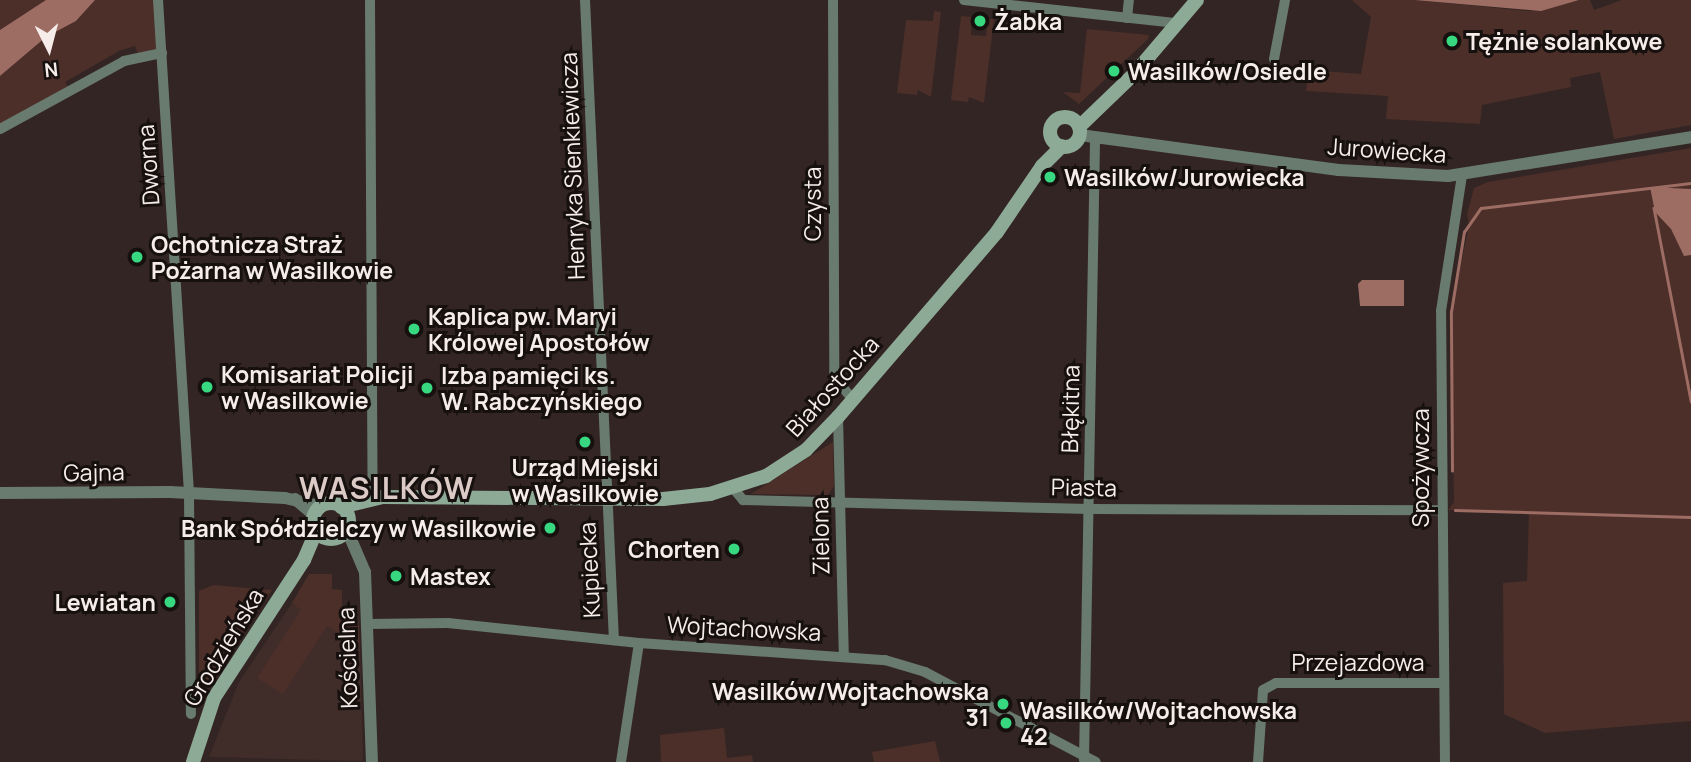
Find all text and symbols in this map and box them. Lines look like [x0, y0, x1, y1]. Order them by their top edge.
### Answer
place label: Żabka [994, 7, 1062, 35]
marker: Żabka [972, 13, 988, 29]
north arrow [14, 14, 84, 84]
place label: Tężnie solankowe [1466, 27, 1662, 55]
marker: Tężnie solankowe [1444, 33, 1460, 49]
street label: Henryka Sienkiewicza [554, 52, 590, 280]
text: N [43, 56, 59, 84]
place label: Wasilków/Osiedle [1128, 57, 1327, 85]
marker: Wasilków/Osiedle [1106, 63, 1122, 79]
street label: Dworna [131, 124, 165, 206]
street label: Jurowiecka [1327, 132, 1447, 168]
place label: Wasilków/Jurowiecka [1064, 163, 1305, 191]
street label: Czysta [798, 167, 826, 241]
marker: Wasilków/Jurowiecka [1042, 169, 1058, 185]
place label: Ochotnicza Straż Pożarna w Wasilkowie [151, 230, 393, 284]
marker: Ochotnicza Straż Pożarna w Wasilkowie [129, 249, 145, 265]
place label: Kaplica pw. Maryi Królowej Apostołów [428, 302, 650, 356]
marker: Kaplica pw. Maryi Królowej Apostołów [406, 321, 422, 337]
street label: Białostocka [780, 330, 884, 442]
place label: Komisariat Policji w Wasilkowie [221, 360, 413, 414]
place label: Izba pamięci ks. W. Rabczyńskiego [441, 361, 642, 415]
street label: Błękitna [1055, 365, 1085, 453]
marker: Komisariat Policji w Wasilkowie [199, 379, 215, 395]
marker: Izba pamięci ks. W. Rabczyńskiego [419, 380, 435, 396]
street label: Spożywcza [1406, 408, 1434, 528]
marker: Urząd Miejski w Wasilkowie [577, 434, 593, 450]
place label: Urząd Miejski w Wasilkowie [511, 453, 659, 507]
street label: Gajna [63, 458, 125, 486]
district label: WASILKÓW [300, 470, 474, 506]
street label: Piasta [1051, 473, 1117, 501]
street label: Zielona [806, 497, 834, 575]
place label: Bank Spółdzielczy w Wasilkowie [181, 514, 536, 542]
marker: Bank Spółdzielczy w Wasilkowie [542, 520, 558, 536]
street label: Kupiecka [573, 521, 605, 619]
place label: Chorten [628, 535, 720, 563]
marker: Chorten [726, 541, 742, 557]
place label: Mastex [410, 562, 491, 590]
marker: Mastex [388, 568, 404, 584]
street label: Grodzieńska [177, 583, 269, 711]
place label: Lewiatan [55, 588, 156, 616]
marker: Lewiatan [162, 594, 178, 610]
street label: Kościelna [331, 607, 363, 709]
street label: Wojtachowska [666, 610, 822, 646]
street label: Przejazdowa [1291, 648, 1425, 676]
place label: Wasilków/Wojtachowska 31 [712, 677, 989, 731]
marker: Wasilków/Wojtachowska 31 [995, 696, 1011, 712]
place label: Wasilków/Wojtachowska 42 [1020, 696, 1297, 750]
marker: Wasilków/Wojtachowska 42 [998, 715, 1014, 731]

